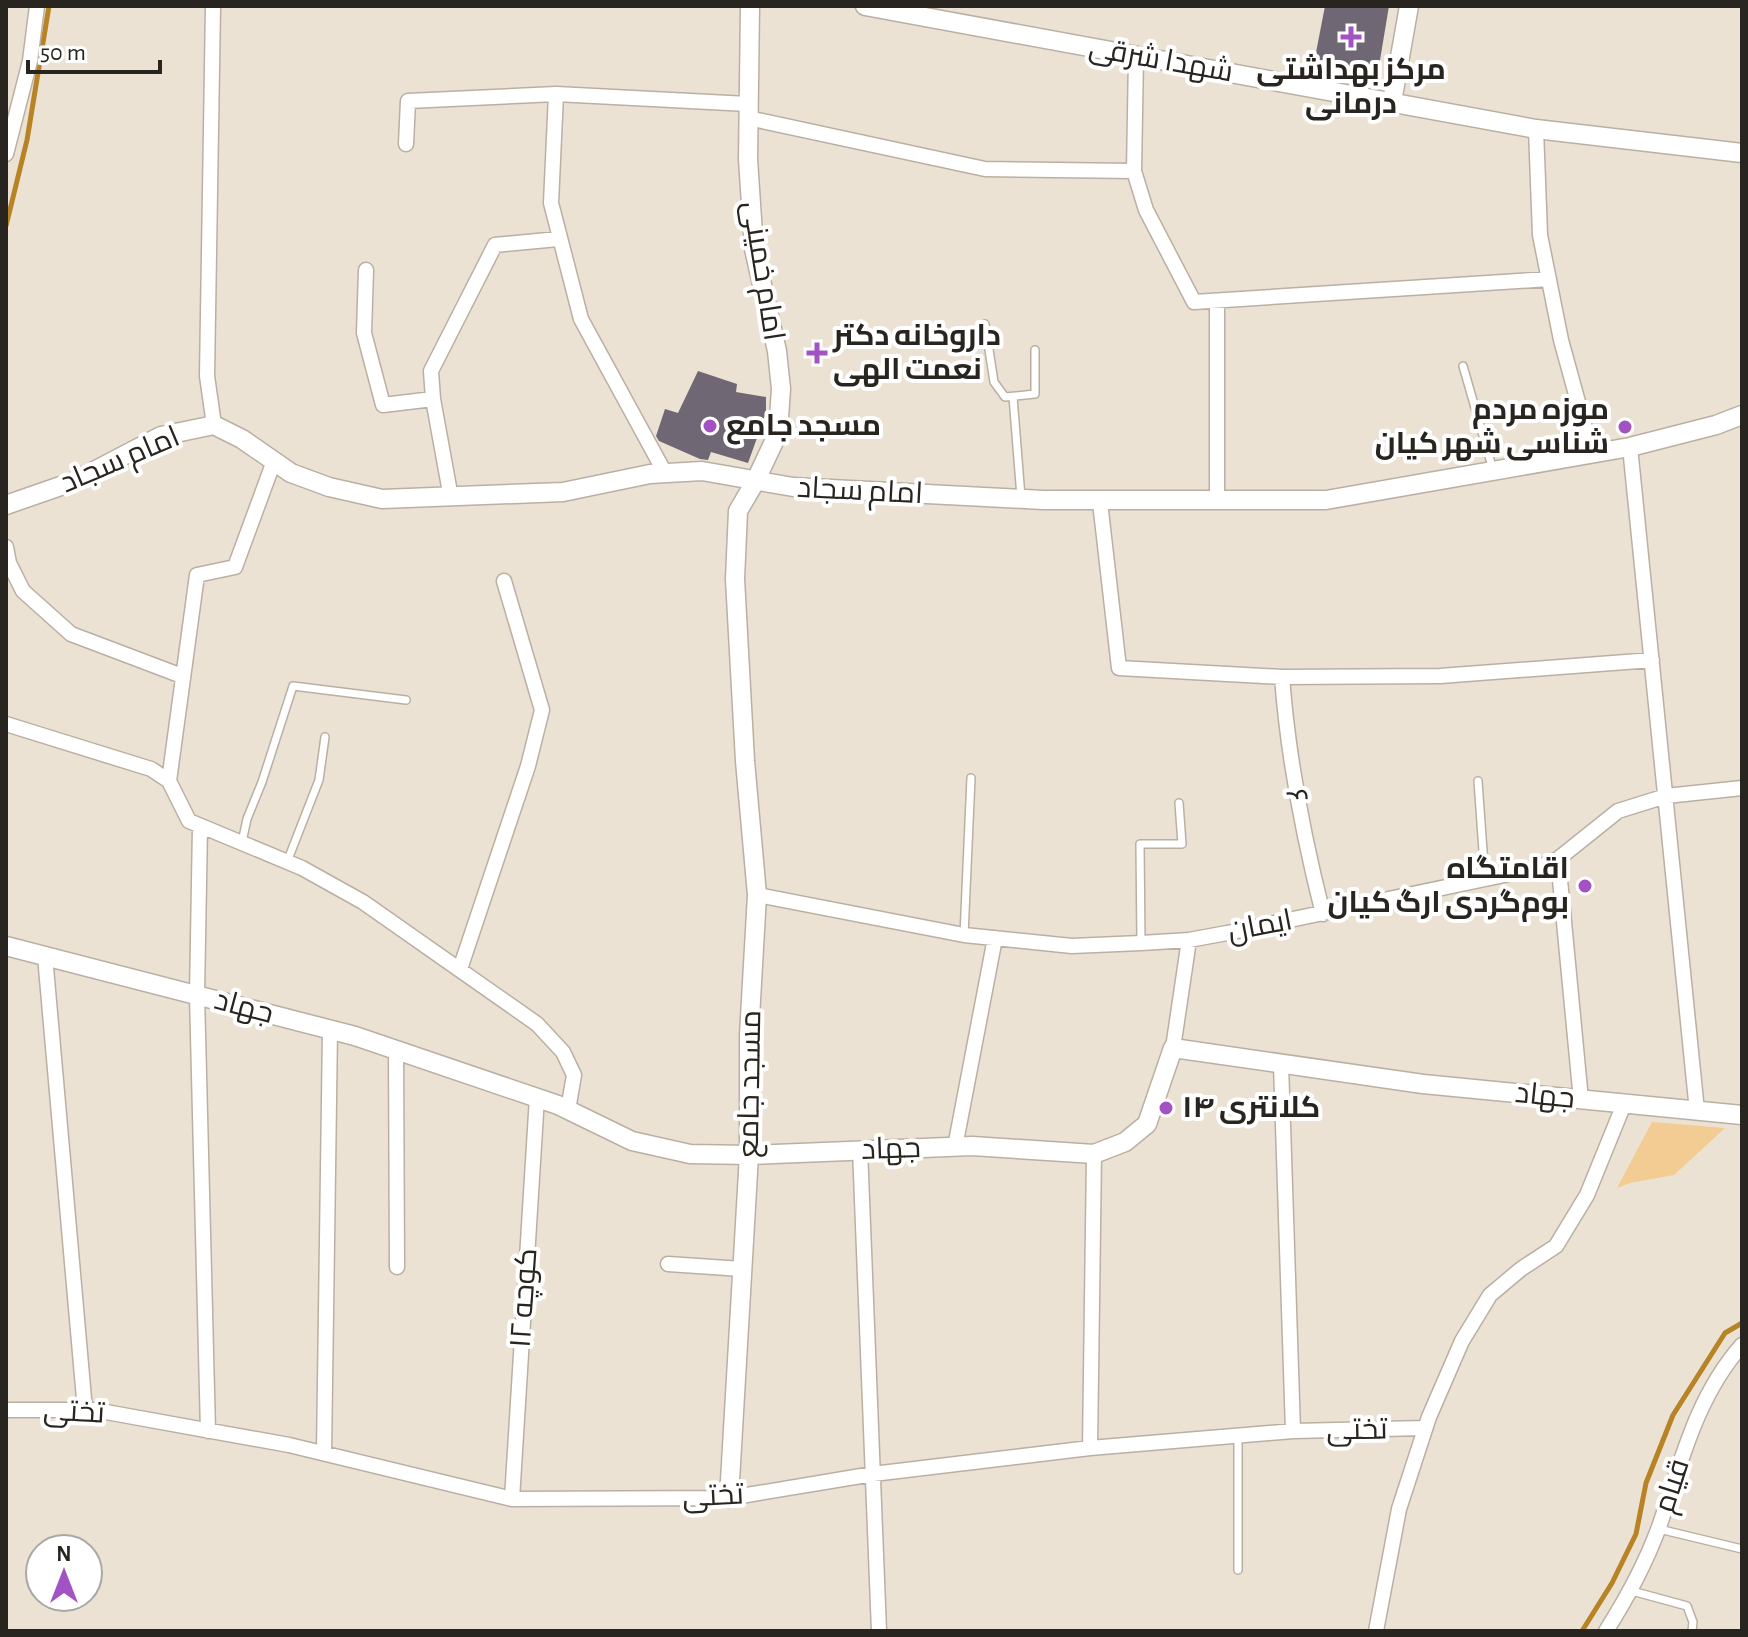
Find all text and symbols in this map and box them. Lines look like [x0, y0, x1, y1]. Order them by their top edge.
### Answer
scale bar [28, 24, 160, 74]
marker: مرکز بهداشتی درمانی [1340, 26, 1362, 48]
street label: شهدا شرقی [1086, 33, 1235, 89]
text: 50 m [40, 41, 86, 65]
place label: مرکز بهداشتی درمانی [1256, 54, 1446, 121]
street label: امام خمینی [733, 199, 789, 344]
place label: داروخانه دکتر نعمت الهی [832, 321, 1001, 387]
marker: داروخانه دکتر نعمت الهی [808, 344, 826, 362]
place label: موزه مردم شناسی شهر کیان [1375, 395, 1609, 461]
place label: مسجد جامع [726, 411, 881, 445]
marker: مسجد جامع [701, 417, 719, 435]
marker: موزه مردم شناسی شهر کیان [1616, 418, 1634, 436]
street label: امام سجاد [56, 422, 185, 502]
street label: امام سجاد [796, 473, 924, 513]
street label: ۶ [1280, 786, 1312, 806]
place label: اقامتگاه بوم‌گردی ارگ کیان [1328, 854, 1569, 922]
marker: اقامتگاه بوم‌گردی ارگ کیان [1576, 877, 1594, 895]
street label: ایمان [1225, 905, 1295, 948]
street label: جهاد [211, 985, 277, 1031]
street label: مسجد جامع [734, 1010, 770, 1158]
street label: جهاد [1513, 1078, 1576, 1116]
place label: کلانتری ۱۴ [1182, 1093, 1320, 1125]
marker: کلانتری ۱۴ [1157, 1099, 1175, 1117]
street label: جهاد [861, 1133, 921, 1167]
street label: کوچه ۱۲ [506, 1247, 545, 1349]
street label: تختی [42, 1395, 105, 1431]
street label: تختی [1326, 1414, 1388, 1448]
street label: قیام [1649, 1455, 1699, 1518]
street label: تختی [682, 1479, 745, 1515]
north arrow [24, 1533, 104, 1613]
text: N [56, 1543, 72, 1565]

